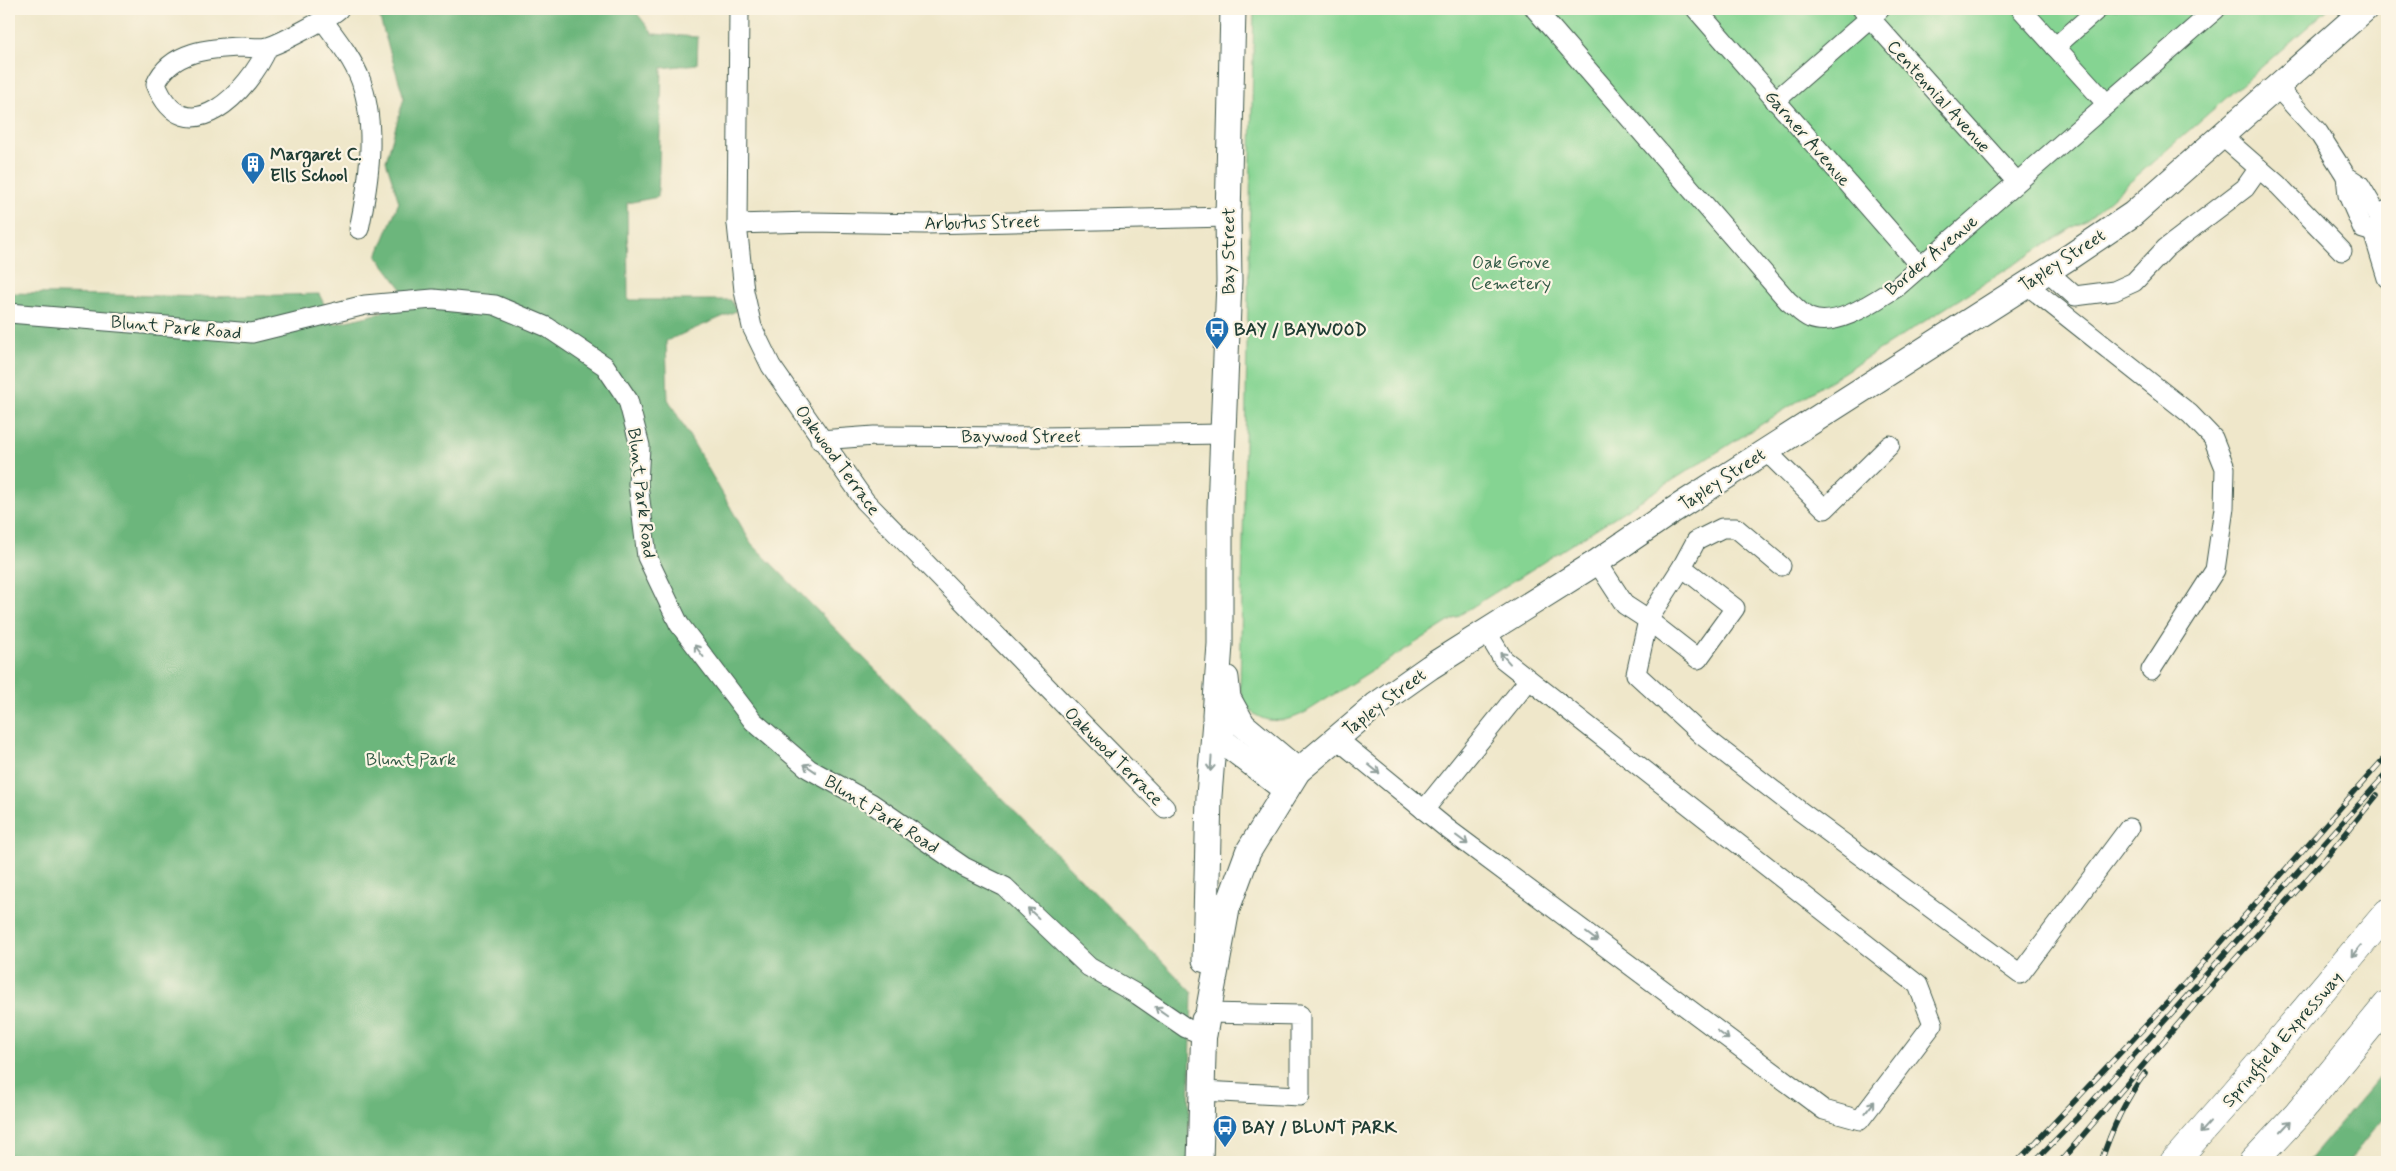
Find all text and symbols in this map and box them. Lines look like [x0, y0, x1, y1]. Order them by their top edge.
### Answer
street label: Centennial Avenue [1881, 35, 1995, 158]
street label: Garner Avenue [1759, 85, 1856, 192]
place label: Margaret C. Ells School [270, 143, 362, 188]
building icon: Margaret C. Ells School [240, 151, 266, 185]
street label: Bay Street [1217, 207, 1241, 295]
street label: Arbutus Street [924, 210, 1040, 236]
street label: Border Avenue [1880, 210, 1983, 302]
street label: Tapley Street [2015, 224, 2111, 298]
park label: Oak Grove Cemetery [1471, 251, 1551, 296]
street label: Blunt Park Road [110, 310, 242, 346]
bus stop icon: BAY / BAYWOOD [1204, 316, 1230, 350]
place label: BAY / BAYWOOD [1234, 318, 1367, 342]
street label: Oakwood Terrace [789, 401, 885, 521]
street label: Baywood Street [961, 425, 1081, 449]
street label: Blunt Park Road [621, 427, 661, 560]
street label: Tapley Street [1675, 443, 1771, 517]
one-way arrow [694, 645, 705, 658]
one-way arrow [1499, 652, 1511, 665]
street label: Tapley Street [1338, 663, 1431, 742]
street label: Oakwood Terrace [1058, 702, 1168, 812]
park label: Blunt Park [366, 748, 456, 772]
one-way arrow [1207, 755, 1216, 771]
one-way arrow [803, 763, 817, 773]
one-way arrow [1367, 763, 1380, 774]
street label: Blunt Park Road [819, 770, 943, 860]
one-way arrow [1455, 835, 1469, 845]
one-way arrow [1027, 907, 1040, 919]
one-way arrow [1585, 932, 1598, 943]
one-way arrow [2351, 944, 2362, 957]
street label: Springfield Expressway [2217, 967, 2350, 1114]
one-way arrow [1155, 1006, 1169, 1016]
one-way arrow [1716, 1029, 1729, 1040]
one-way arrow [1864, 1101, 1875, 1114]
bus stop icon: BAY / BLUNT PARK [1212, 1114, 1238, 1148]
place label: BAY / BLUNT PARK [1242, 1116, 1397, 1140]
one-way arrow [2280, 1120, 2292, 1133]
one-way arrow [2199, 1121, 2211, 1134]

